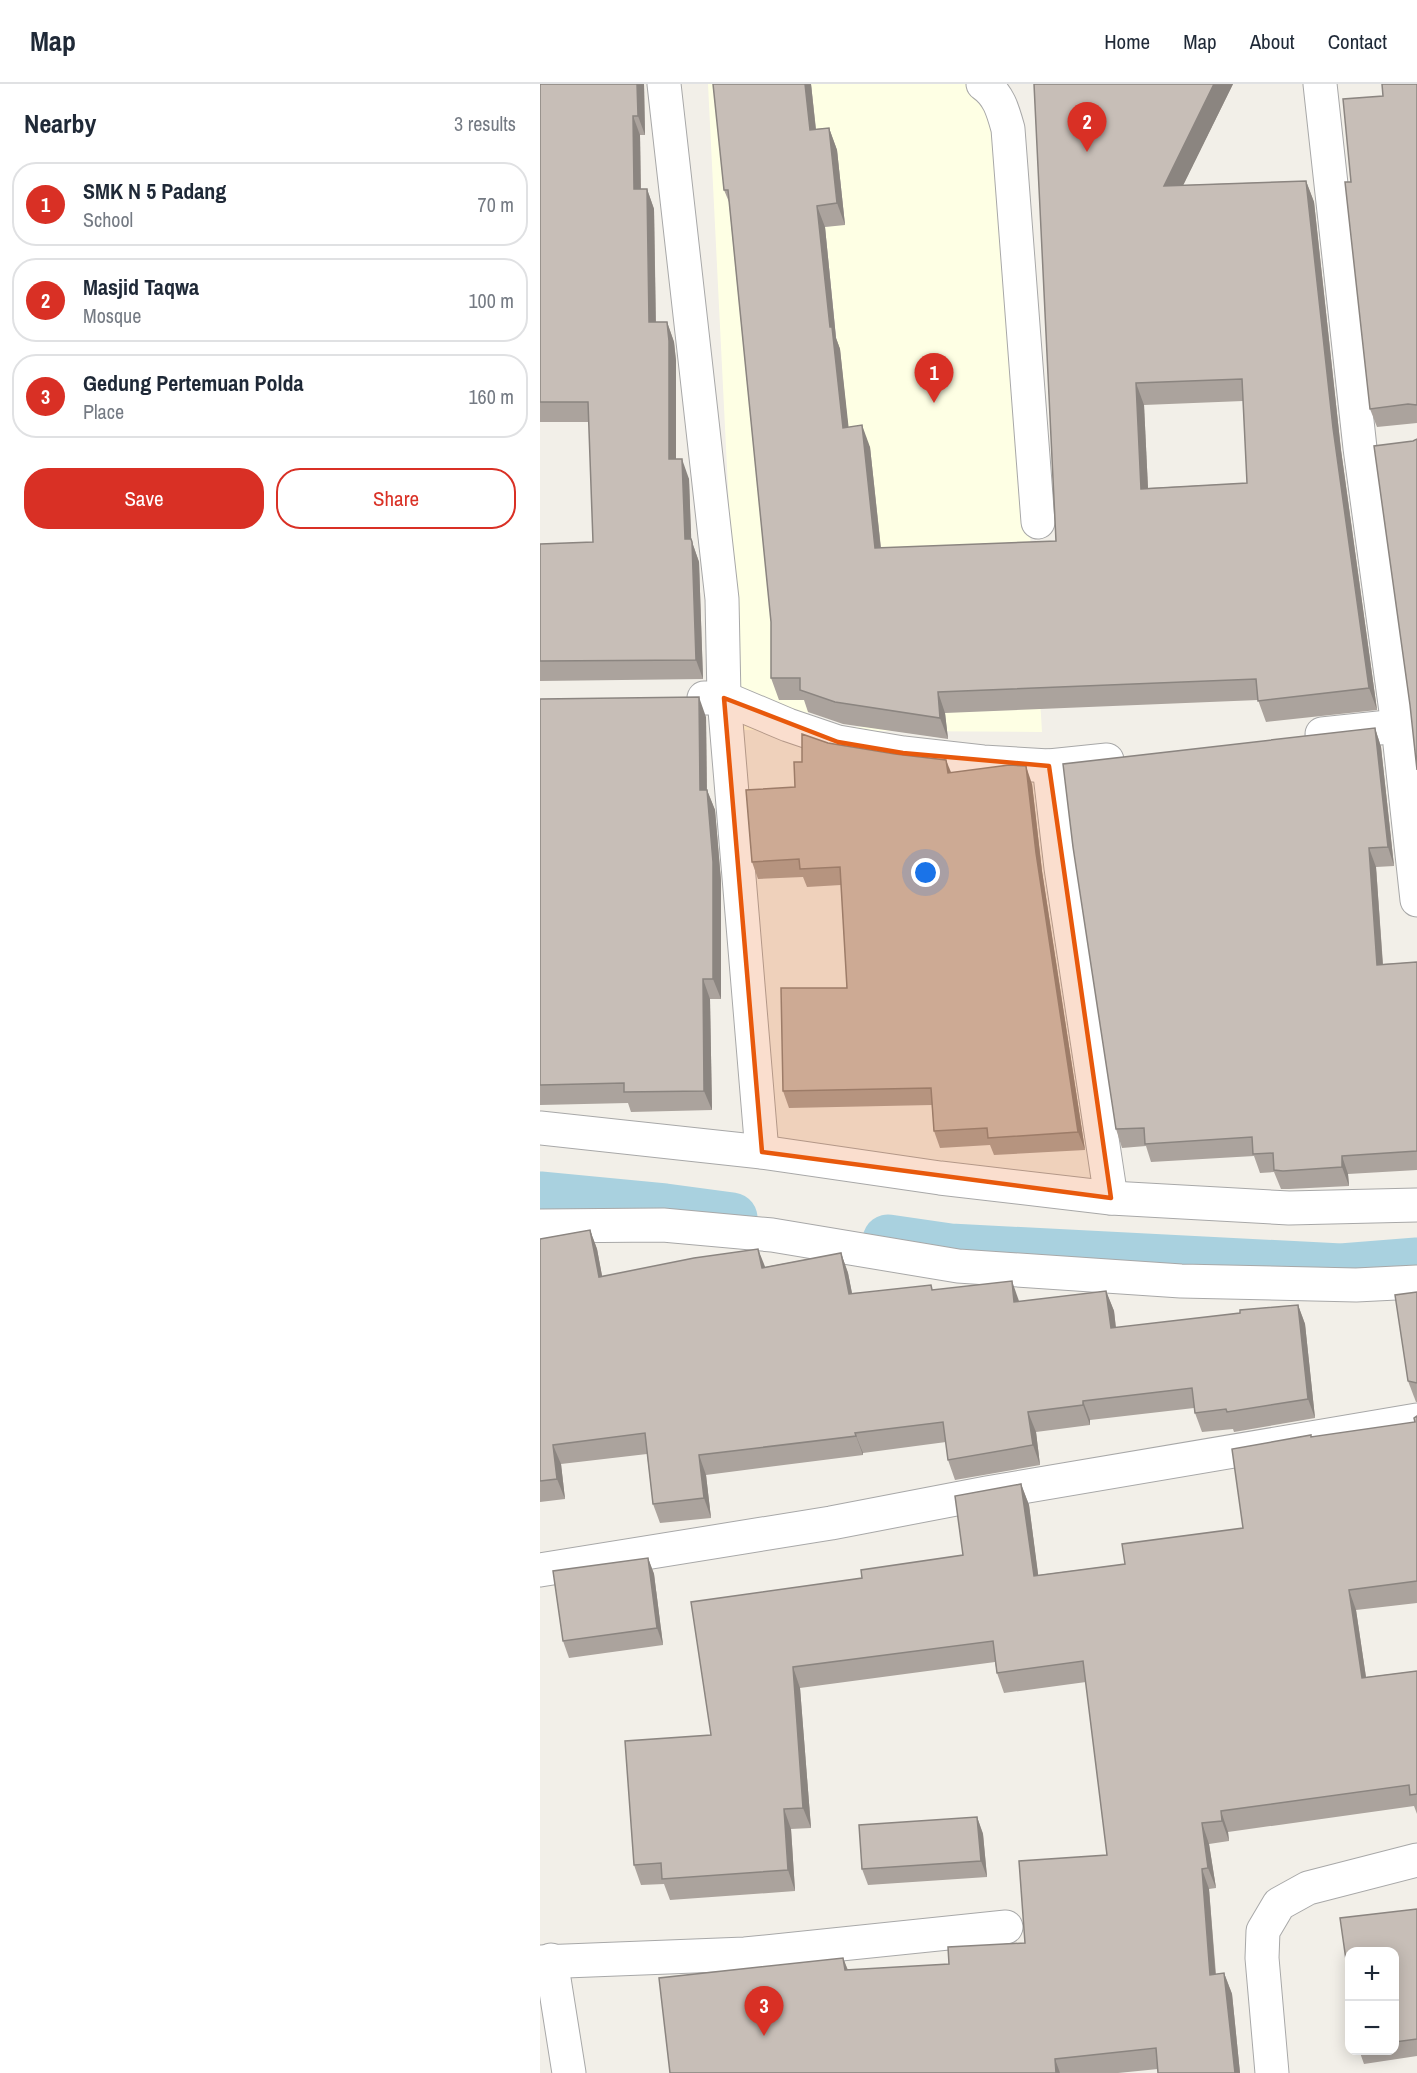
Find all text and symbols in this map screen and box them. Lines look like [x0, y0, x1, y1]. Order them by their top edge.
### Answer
text: Map [30, 22, 76, 60]
text: Home [1104, 27, 1150, 56]
text: Map [1183, 27, 1217, 56]
text: About [1250, 27, 1295, 56]
text: Contact [1328, 27, 1387, 56]
pin: 2 [1068, 103, 1106, 152]
text: Nearby [24, 106, 96, 141]
text: 3 results [454, 110, 516, 137]
text: SMK N 5 Padang [83, 176, 226, 206]
text: 1 [41, 191, 50, 218]
text: 70 m [478, 191, 514, 218]
text: School [83, 206, 133, 233]
text: Masjid Taqwa [83, 272, 199, 302]
text: 2 [41, 287, 50, 314]
text: 100 m [468, 287, 514, 314]
text: Mosque [83, 302, 141, 329]
pin: 1 [914, 354, 954, 403]
text: Gedung Pertemuan Polda [83, 368, 304, 398]
text: 3 [41, 383, 50, 410]
text: 160 m [468, 383, 514, 410]
text: Place [83, 398, 124, 425]
button: Save [24, 468, 264, 529]
button: Share [276, 468, 516, 529]
your location [911, 858, 940, 887]
map controls [1345, 1947, 1399, 2055]
button: + [1345, 1947, 1399, 2001]
pin: 3 [744, 1986, 784, 2036]
button: − [1345, 2001, 1399, 2055]

